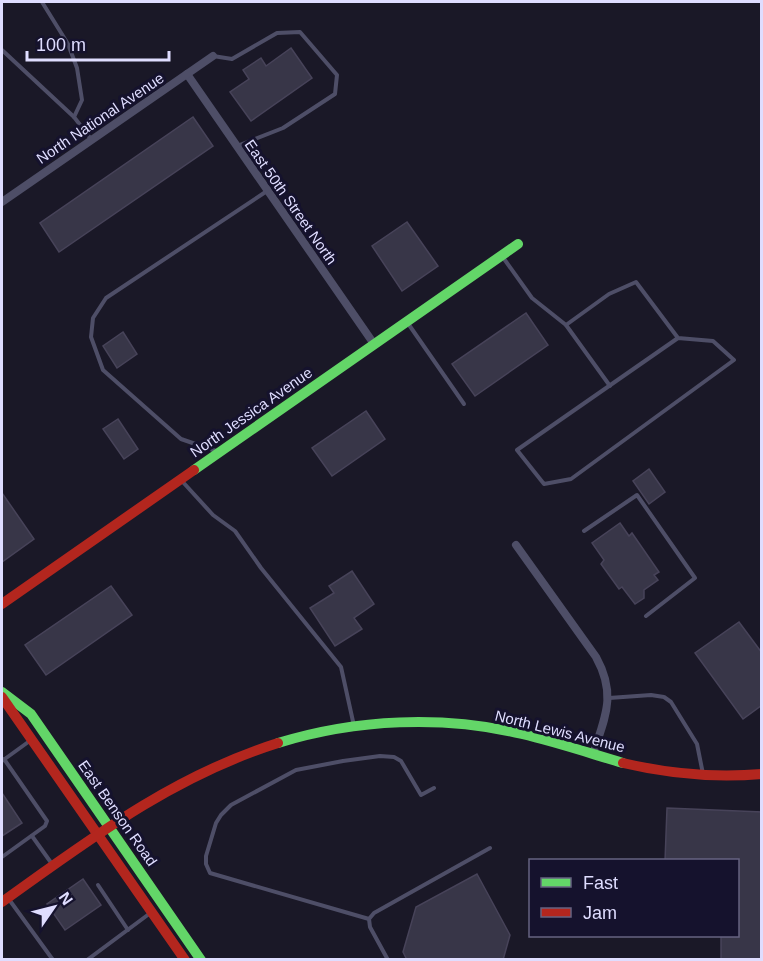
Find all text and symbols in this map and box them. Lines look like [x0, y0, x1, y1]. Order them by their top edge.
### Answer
scale bar [27, 24, 170, 62]
text: 100 m [36, 35, 86, 55]
street label: North National Avenue [33, 69, 167, 167]
street label: East 50th Street North [241, 136, 341, 268]
street label: North Jessica Avenue [187, 364, 315, 460]
street label: North Lewis Avenue [493, 707, 627, 755]
street label: East Benson Road [75, 757, 161, 869]
legend [529, 859, 739, 937]
text: Fast [583, 873, 618, 893]
north arrow [24, 877, 84, 937]
text: N [56, 889, 76, 908]
text: Jam [583, 903, 617, 923]

